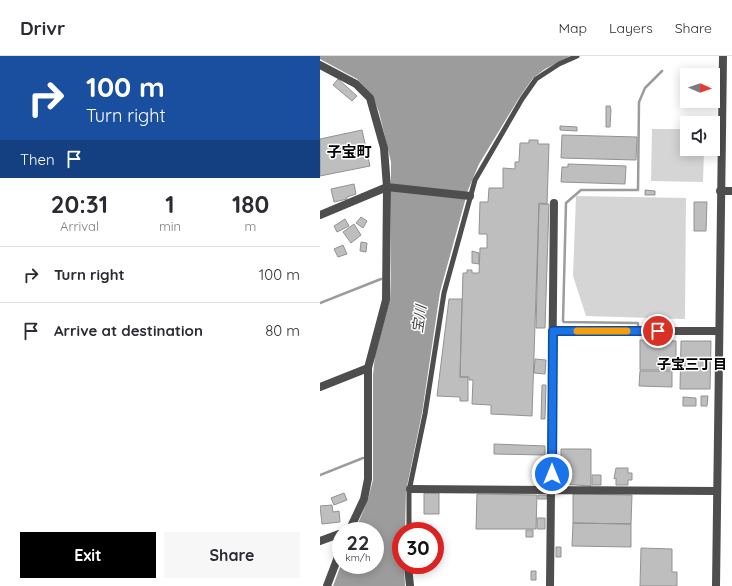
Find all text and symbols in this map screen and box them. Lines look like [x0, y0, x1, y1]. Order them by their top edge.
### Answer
text: Drivr [20, 16, 65, 40]
text: Map [558, 19, 587, 37]
text: Layers [609, 19, 653, 37]
text: Share [675, 19, 712, 37]
north arrow [680, 68, 720, 108]
map controls [680, 68, 720, 156]
text: 100 m [86, 69, 165, 104]
icon: right [20, 72, 72, 124]
text: Turn right [86, 104, 166, 127]
button: sound [680, 116, 720, 156]
district label: 子宝町 [326, 142, 372, 161]
icon: arrive [63, 148, 85, 170]
text: Then [20, 150, 55, 169]
text: 20:31 [51, 189, 108, 219]
text: 1 [165, 189, 175, 219]
text: 180 [232, 189, 269, 219]
text: Arrival [60, 218, 99, 234]
text: min [159, 218, 181, 234]
text: m [245, 218, 256, 234]
icon: right [20, 264, 42, 286]
text: Turn right [54, 265, 125, 284]
text: 100 m [259, 265, 300, 284]
water label: 宝川 [408, 302, 430, 334]
pin [641, 314, 675, 348]
icon: arrive [20, 320, 42, 342]
icon: arrive [647, 320, 669, 342]
text: Arrive at destination [54, 321, 203, 340]
text: 80 m [265, 321, 300, 340]
district label: 子宝三丁目 [657, 355, 727, 373]
position arrow [531, 453, 573, 495]
speed limit sign: 30 [392, 522, 444, 574]
text: 22 [347, 530, 369, 555]
button: Exit [20, 532, 156, 578]
button: Share [164, 532, 300, 578]
text: km/h [345, 551, 371, 564]

